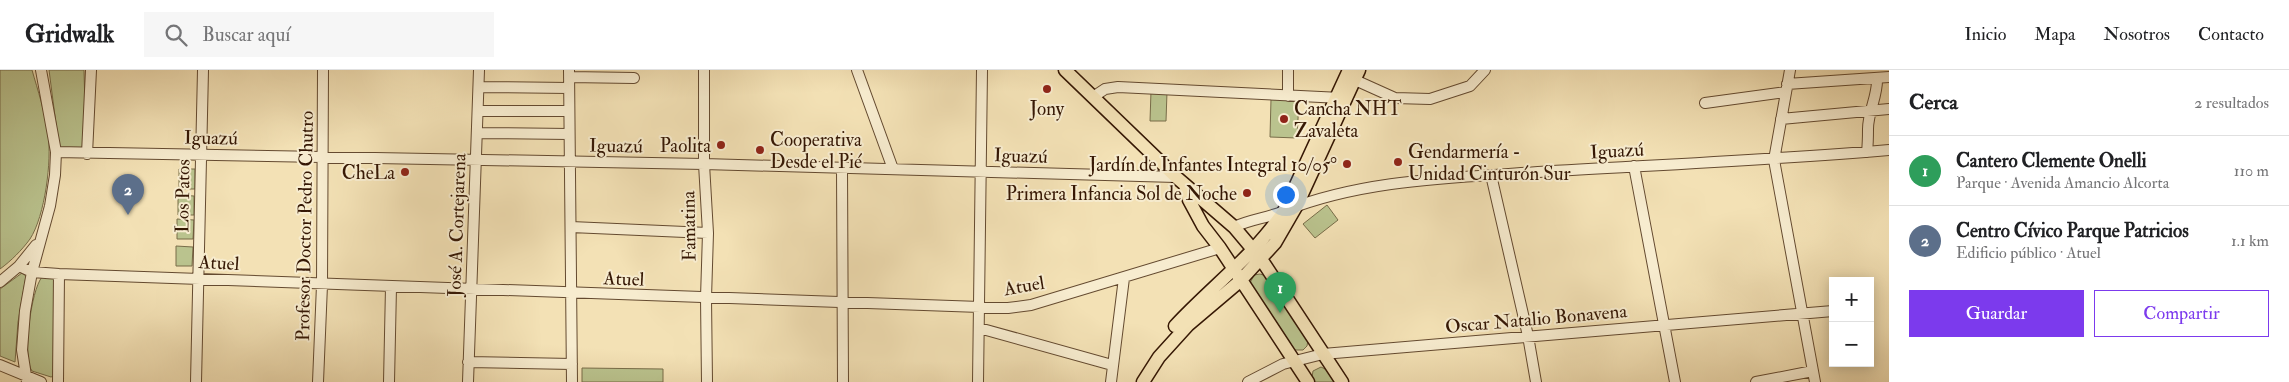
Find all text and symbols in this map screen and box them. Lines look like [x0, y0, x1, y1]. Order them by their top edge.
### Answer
search box [144, 12, 494, 57]
text: Gridwalk [25, 19, 114, 50]
icon: search [162, 21, 190, 49]
text: Buscar aquí [202, 23, 290, 47]
text: Inicio [1964, 23, 2006, 46]
text: Mapa [2034, 23, 2076, 46]
text: Nosotros [2104, 23, 2170, 46]
text: Contacto [2198, 23, 2264, 46]
marker: Jony [1041, 83, 1053, 95]
text: Cerca [1909, 89, 1958, 116]
text: 2 resultados [2194, 93, 2269, 113]
place label: Jony [1029, 97, 1065, 121]
place label: Cancha NHT Zavaleta [1294, 97, 1402, 143]
street label: Profesor Doctor Pedro Chutro [291, 111, 319, 341]
marker: Cancha NHT Zavaleta [1278, 113, 1290, 125]
street label: Iguazú [184, 126, 238, 150]
place label: Cooperativa Desde el Pié [770, 128, 862, 174]
street label: Iguazú [589, 134, 643, 158]
place label: Paolita [660, 134, 711, 158]
street label: Iguazú [1590, 138, 1645, 164]
marker: Paolita [715, 139, 727, 151]
place label: Gendarmería - Unidad Cinturón Sur [1408, 140, 1571, 186]
street label: Iguazú [994, 143, 1048, 169]
marker: Cooperativa Desde el Pié [754, 144, 766, 156]
text: Cantero Clemente Onelli [1956, 149, 2147, 173]
street label: José A. Cortejarena [442, 153, 472, 298]
place label: Jardín de Infantes Integral 10/05° [1088, 153, 1337, 177]
marker: Gendarmería - Unidad Cinturón Sur [1392, 156, 1404, 168]
marker: Jardín de Infantes Integral 10/05° [1341, 158, 1353, 170]
street label: Los Patos [170, 159, 196, 233]
place label: CheLa [342, 161, 395, 185]
text: 1 [1922, 161, 1928, 181]
text: 110 m [2234, 161, 2269, 181]
marker: CheLa [399, 166, 411, 178]
text: Parque · Avenida Amancio Alcorta [1956, 173, 2169, 193]
pin: 2 [112, 174, 144, 215]
place label: Primera Infancia Sol de Noche [1006, 182, 1237, 206]
your location [1273, 182, 1299, 208]
marker: Primera Infancia Sol de Noche [1241, 187, 1253, 199]
street label: Famatina [676, 190, 702, 261]
text: Centro Cívico Parque Patricios [1956, 219, 2189, 243]
text: 2 [1921, 231, 1929, 251]
text: 1.1 km [2231, 231, 2269, 251]
text: Edificio público · Atuel [1956, 243, 2101, 263]
street label: Atuel [197, 250, 240, 276]
street label: Atuel [602, 266, 645, 292]
street label: Atuel [1001, 271, 1047, 302]
pin: 1 [1264, 272, 1296, 313]
map controls [1829, 277, 1874, 367]
button: + [1829, 277, 1874, 322]
button: Guardar [1909, 290, 2084, 337]
button: Compartir [2094, 290, 2269, 337]
street label: Oscar Natalio Bonavena [1444, 299, 1628, 339]
button: − [1829, 322, 1874, 367]

